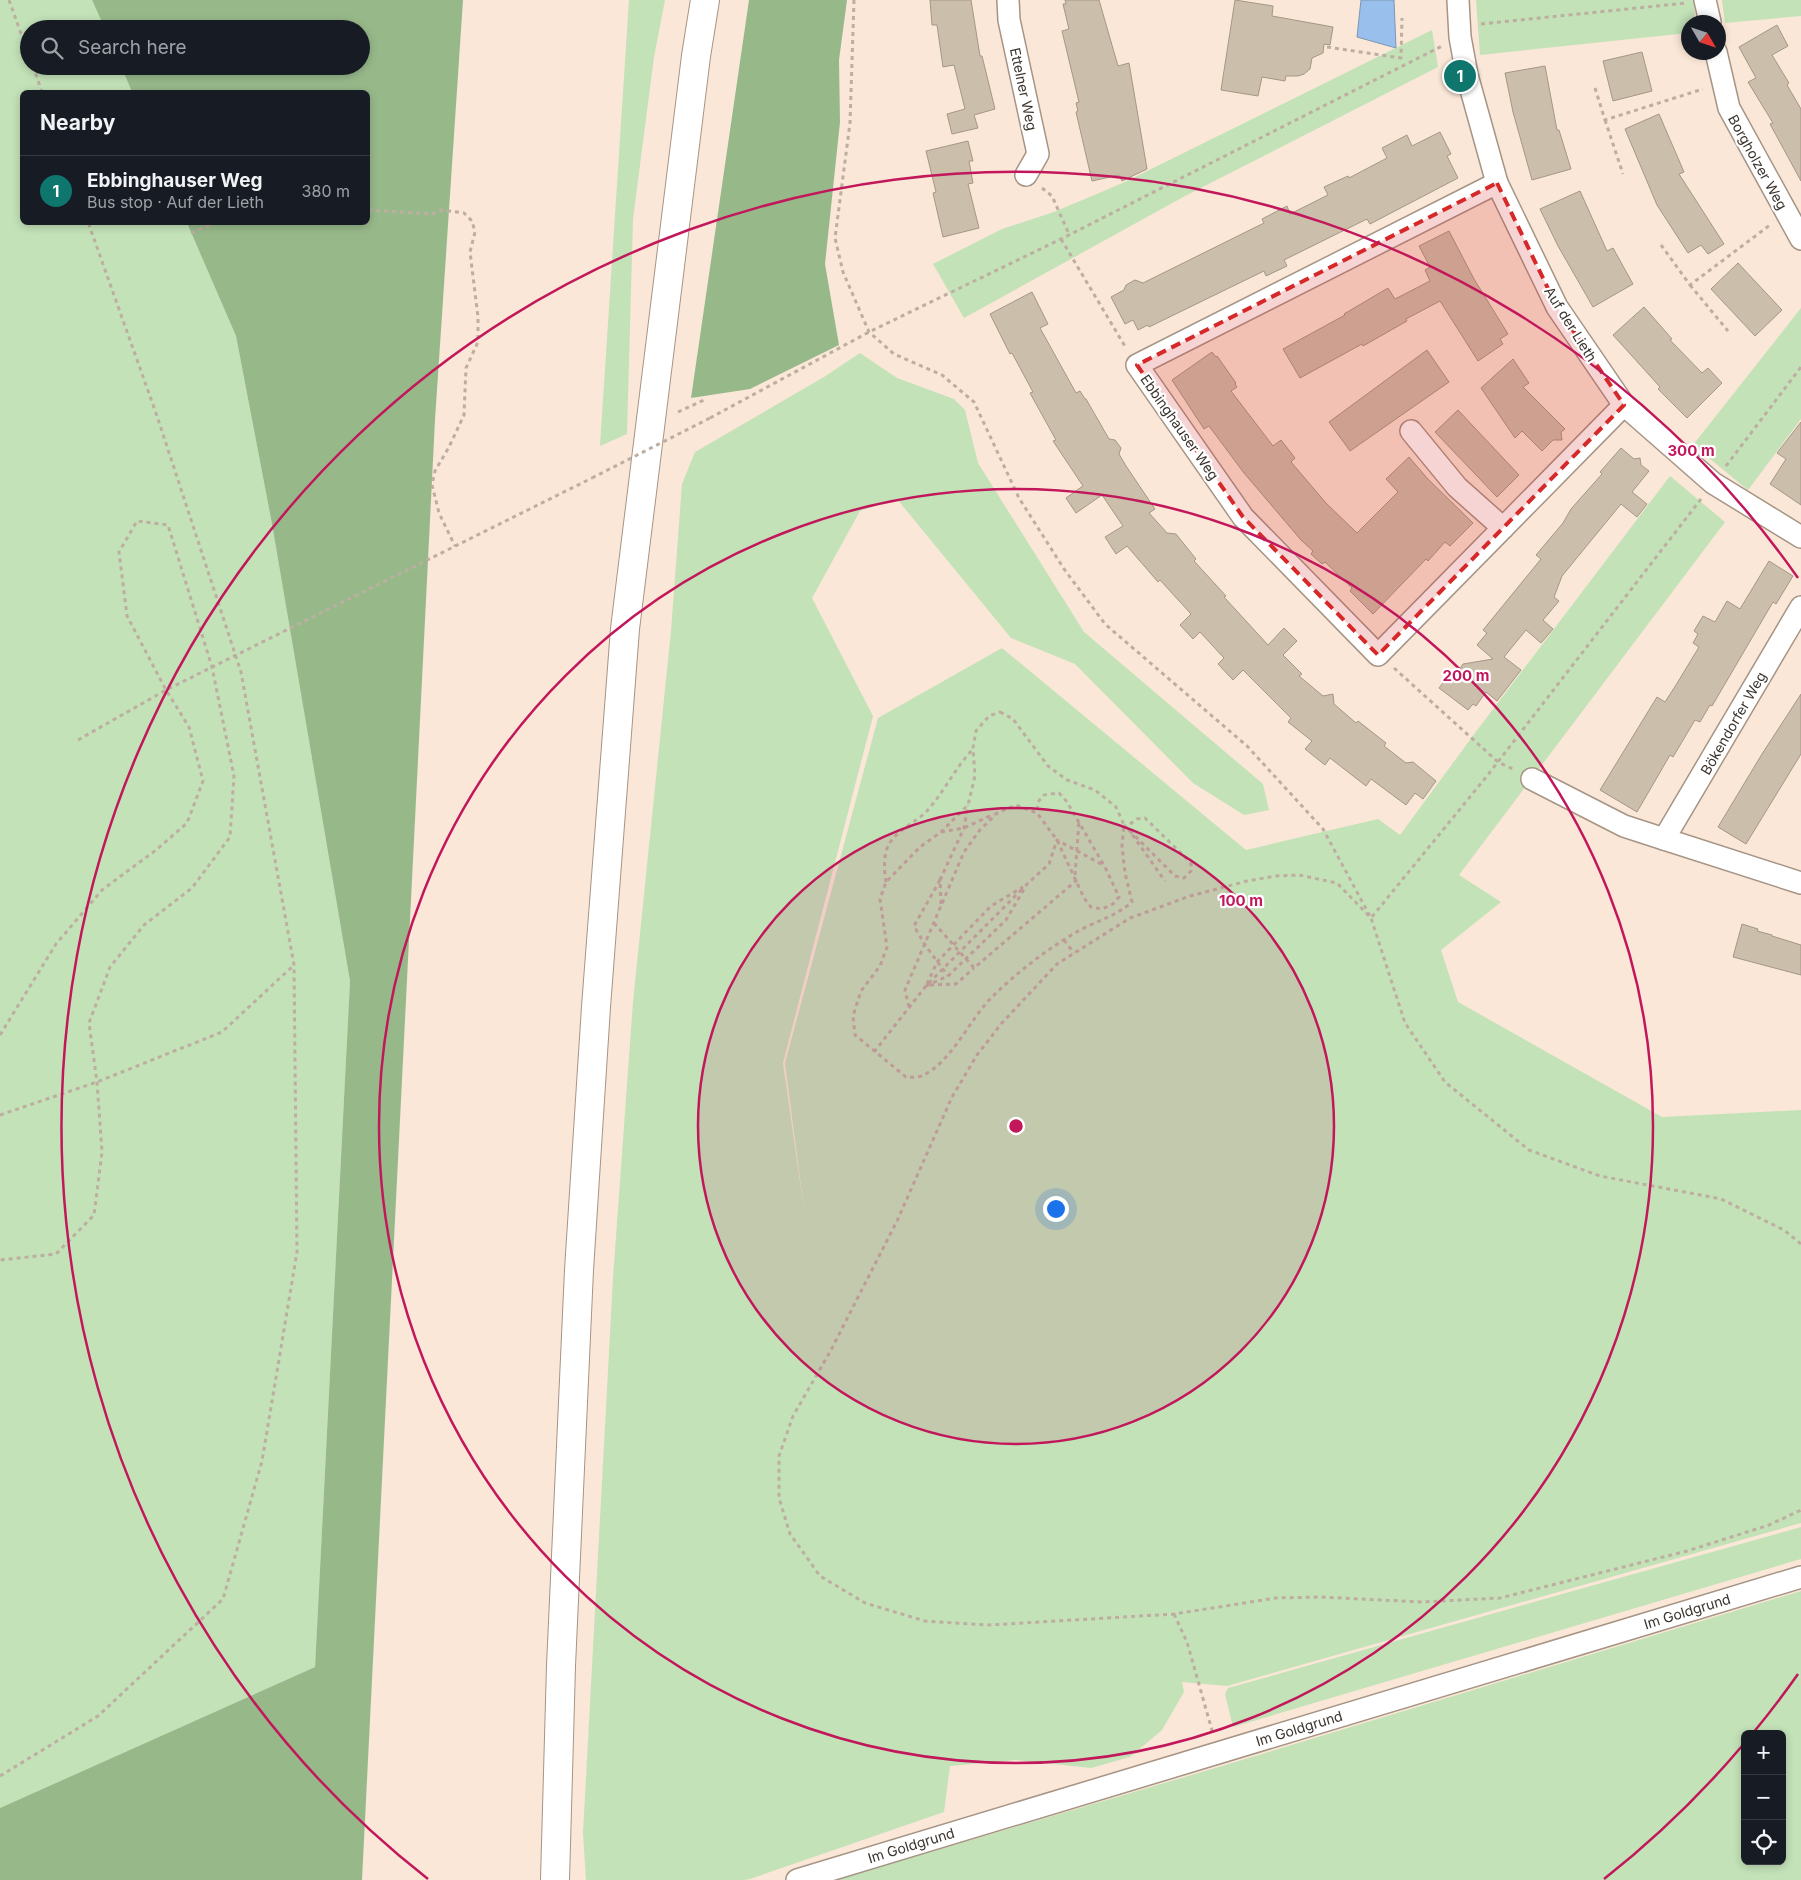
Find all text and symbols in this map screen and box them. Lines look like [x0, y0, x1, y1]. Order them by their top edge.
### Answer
north arrow [1681, 15, 1726, 60]
search box [20, 20, 370, 75]
icon: search [38, 34, 66, 62]
text: Search here [78, 36, 187, 59]
street label: Ettelner Weg [1007, 46, 1041, 132]
pin: 1 [1444, 57, 1476, 95]
text: Nearby [40, 110, 115, 135]
street label: Borgholzer Weg [1725, 112, 1791, 212]
text: Ebbinghauser Weg [87, 169, 262, 192]
text: 1 [53, 181, 59, 201]
text: 380 m [302, 181, 350, 201]
text: Bus stop · Auf der Lieth [87, 192, 264, 212]
street label: Auf der Lieth [1541, 283, 1601, 365]
street label: Ebbinghauser Weg [1137, 371, 1223, 483]
text: 300 m [1667, 441, 1715, 460]
text: 200 m [1443, 666, 1489, 685]
street label: Bökendorfer Weg [1697, 669, 1769, 777]
text: 100 m [1219, 891, 1263, 910]
centre of rings [1007, 1117, 1025, 1135]
your location [1043, 1196, 1069, 1222]
street label: Im Goldgrund [1642, 1590, 1732, 1632]
street label: Im Goldgrund [1254, 1707, 1344, 1749]
map controls [1741, 1730, 1786, 1865]
button: + [1741, 1730, 1786, 1775]
button: − [1741, 1775, 1786, 1820]
button: locate [1741, 1820, 1786, 1865]
street label: Im Goldgrund [866, 1824, 956, 1866]

